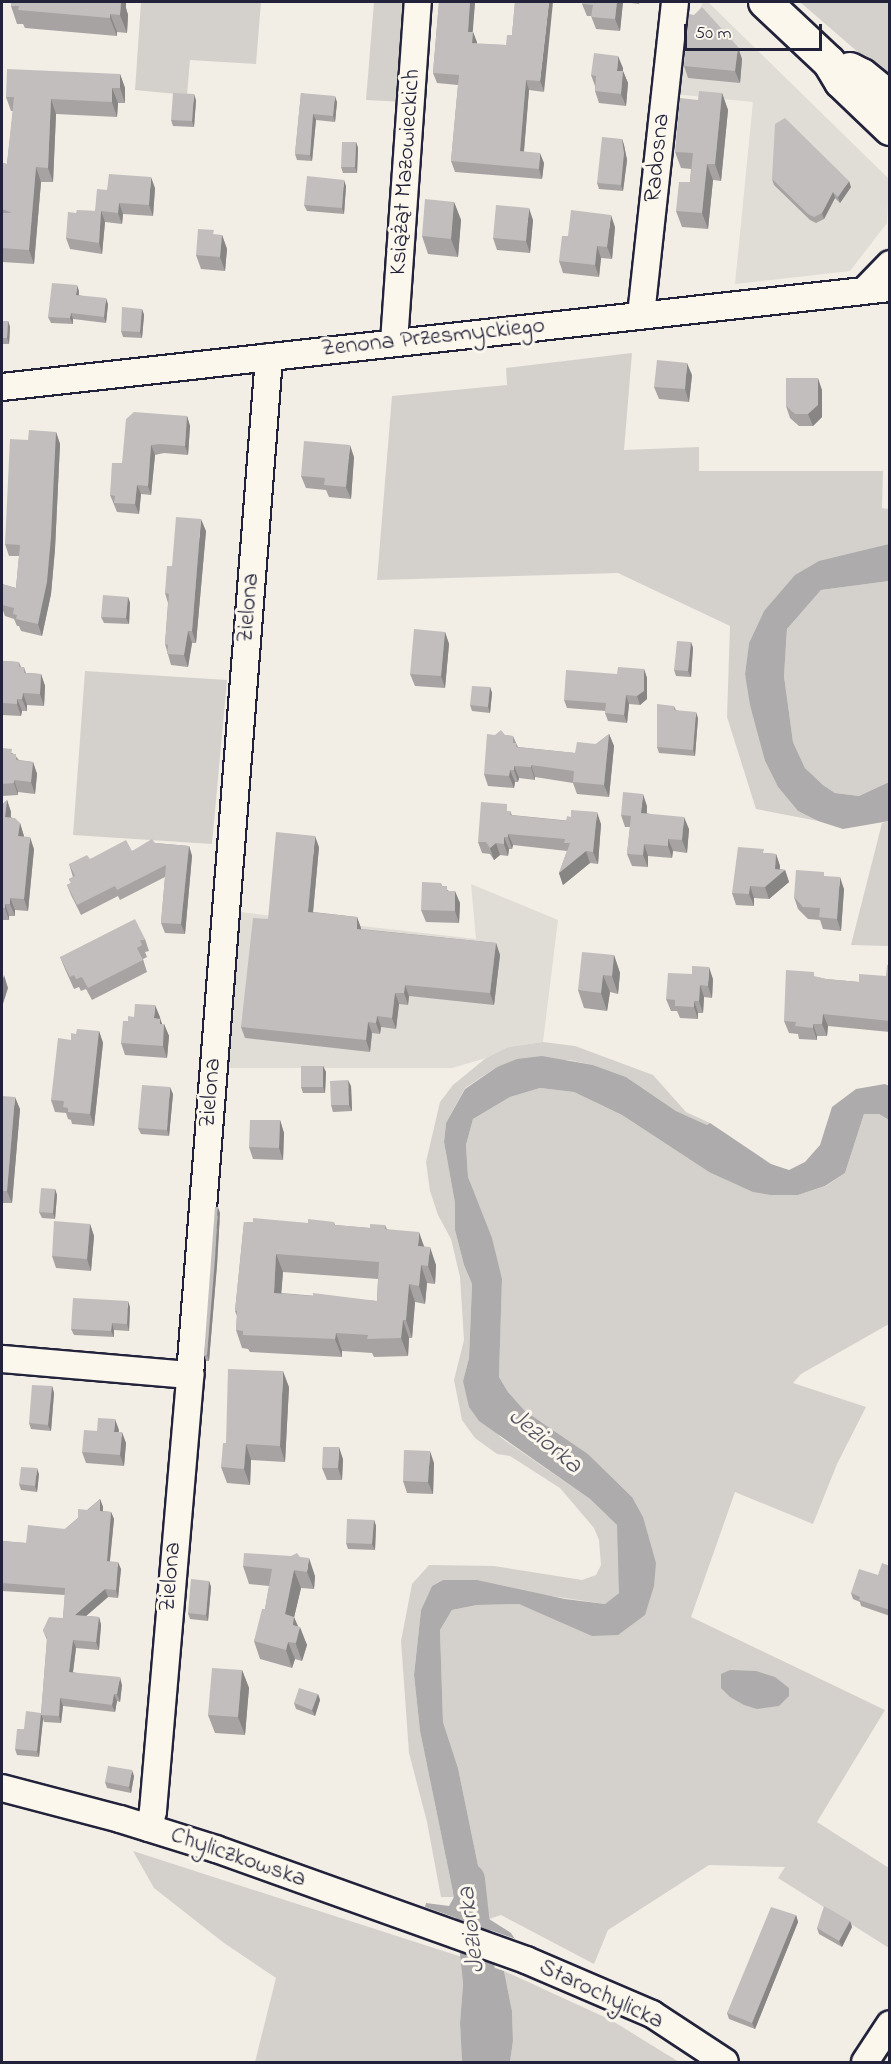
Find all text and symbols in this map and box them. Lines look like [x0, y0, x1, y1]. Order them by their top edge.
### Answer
scale bar [687, 12, 825, 50]
text: 50 m [695, 21, 732, 47]
street label: Książąt Mazowieckich [384, 68, 428, 276]
street label: Radosna [639, 112, 677, 204]
street label: Zenona Przesmyckiego [320, 312, 546, 364]
street label: Zielona [232, 572, 266, 644]
street label: Zielona [194, 1057, 228, 1129]
water label: Jeziorka [501, 1402, 587, 1482]
street label: Zielona [154, 1541, 188, 1613]
street label: Chyliczkowska [166, 1821, 310, 1895]
water label: Jeziorka [452, 1885, 494, 1975]
street label: Starochylicka [534, 1954, 668, 2036]

